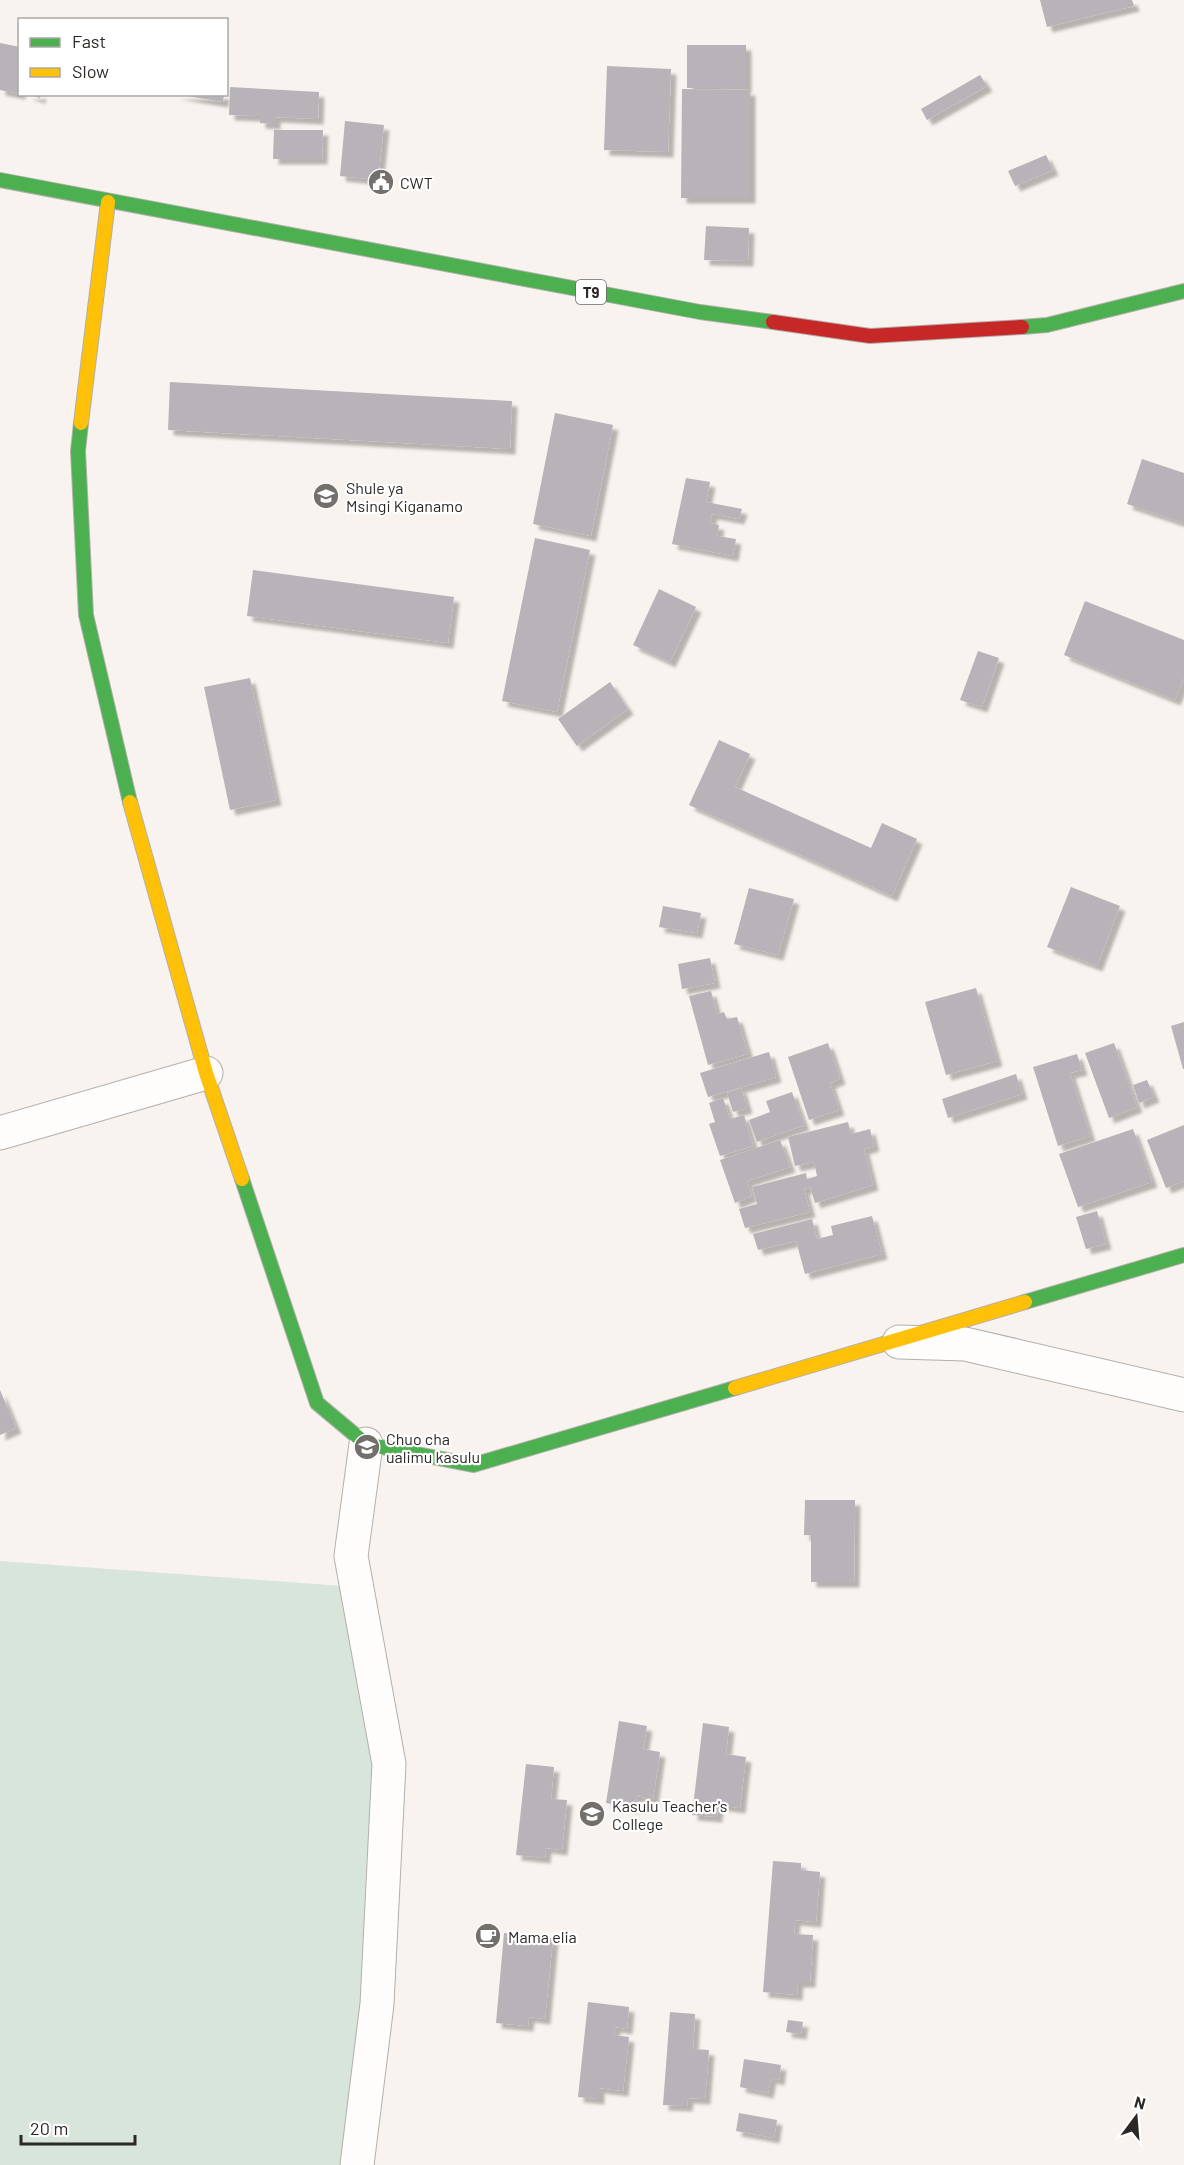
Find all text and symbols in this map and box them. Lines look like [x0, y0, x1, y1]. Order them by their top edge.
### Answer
legend [18, 18, 228, 96]
text: Fast [72, 30, 106, 52]
text: Slow [72, 60, 109, 82]
public building icon: CWT [366, 167, 396, 197]
place label: CWT [400, 173, 433, 192]
road number: T9 [576, 280, 606, 304]
place label: Shule ya Msingi Kiganamo [346, 478, 463, 515]
school or university icon: Shule ya Msingi Kiganamo [311, 481, 341, 511]
place label: Chuo cha ualimu kasulu [386, 1429, 480, 1466]
school or university icon: Chuo cha ualimu kasulu [352, 1432, 382, 1462]
place label: Kasulu Teacher's College [612, 1796, 727, 1833]
school or university icon: Kasulu Teacher's College [577, 1799, 607, 1829]
cafe icon: Mama elia [473, 1921, 503, 1951]
place label: Mama elia [508, 1927, 577, 1946]
north arrow [1106, 2087, 1166, 2147]
text: N [1133, 2092, 1148, 2113]
scale bar [21, 2108, 135, 2146]
text: 20 m [30, 2117, 68, 2139]

